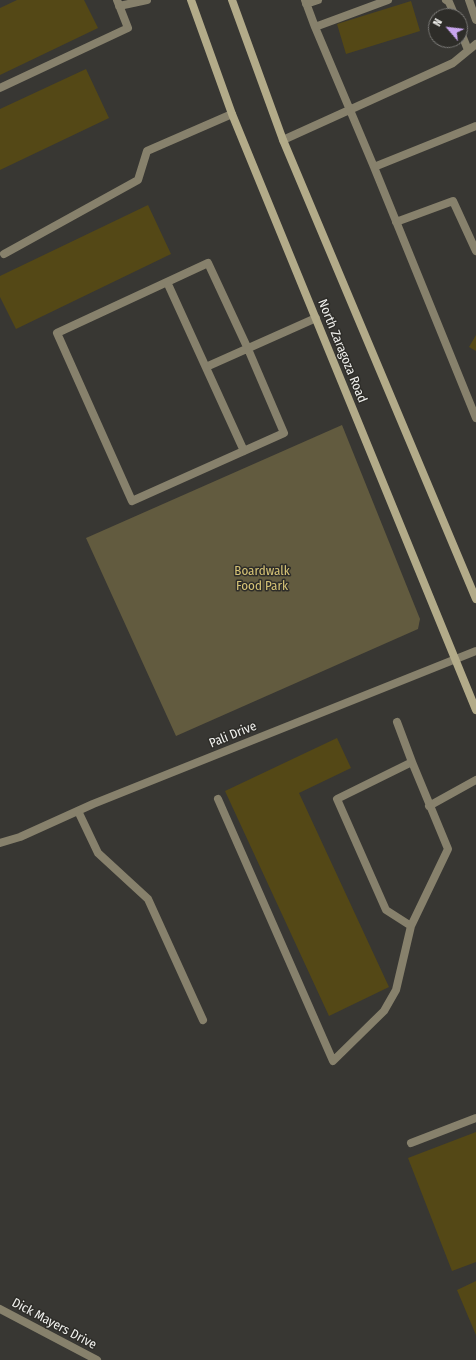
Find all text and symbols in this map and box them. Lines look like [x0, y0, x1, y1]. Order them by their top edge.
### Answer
north arrow [428, 8, 468, 48]
text: N [431, 17, 445, 29]
street label: North Zaragoza Road [314, 297, 370, 405]
park label: Boardwalk Food Park [234, 563, 290, 594]
street label: Pali Drive [207, 718, 259, 752]
street label: Dick Mayers Drive [9, 1295, 99, 1353]

